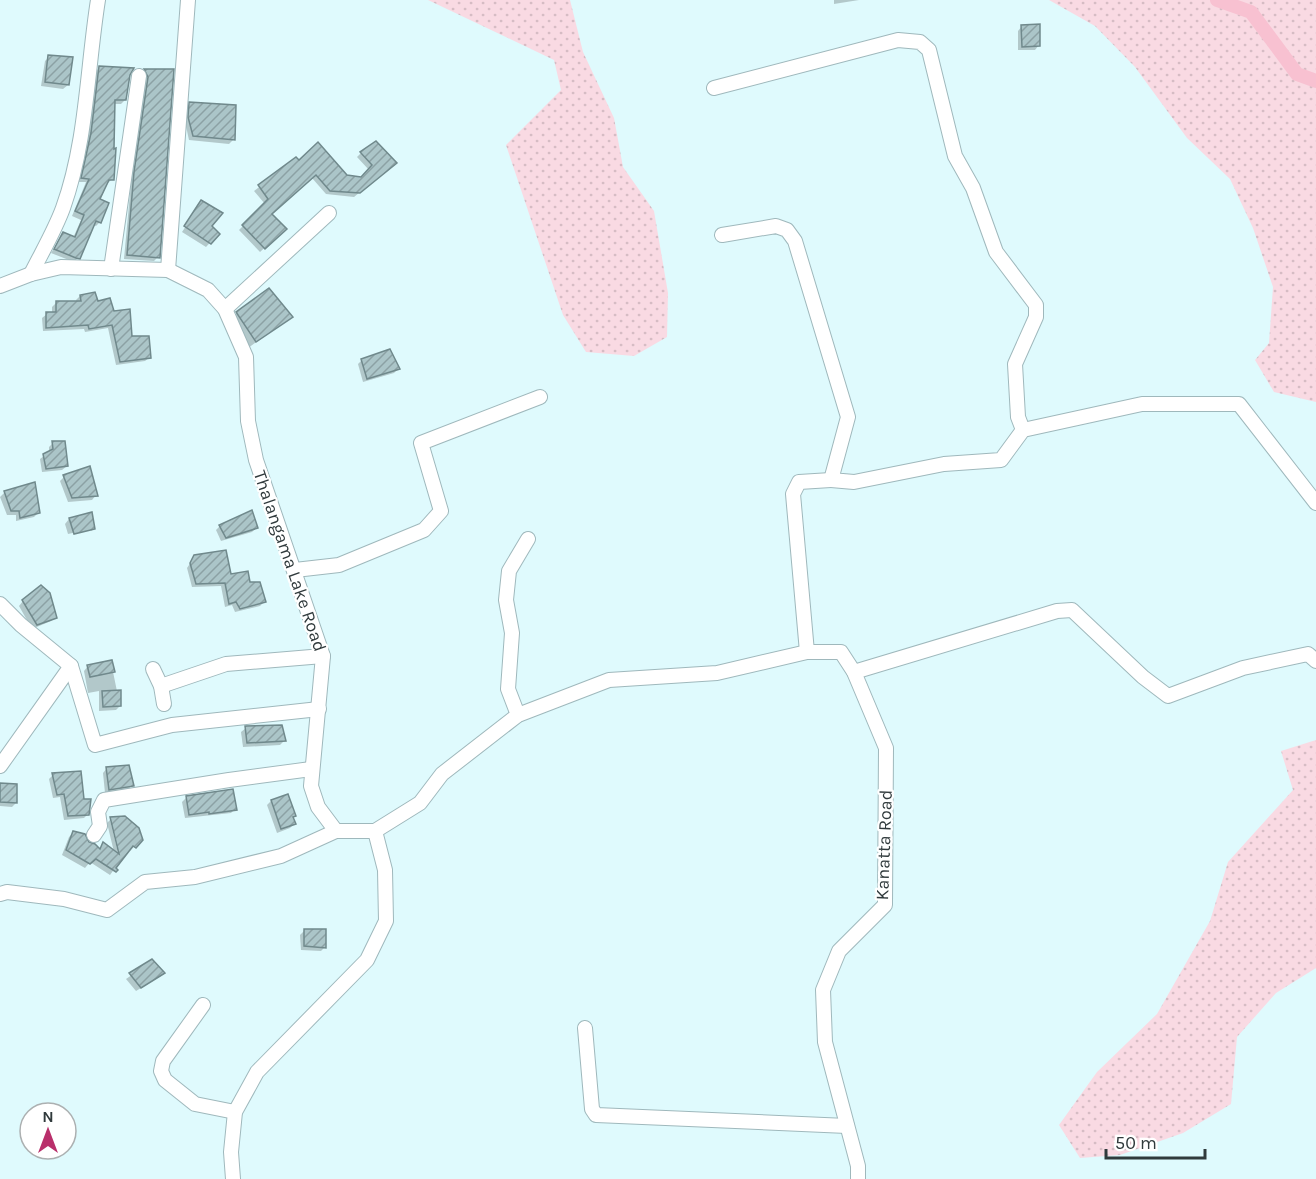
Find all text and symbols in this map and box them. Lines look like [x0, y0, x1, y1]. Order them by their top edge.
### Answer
street label: Thalangama Lake Road [249, 468, 331, 654]
street label: Kanatta Road [871, 789, 897, 901]
north arrow [18, 1101, 78, 1161]
text: N [42, 1107, 54, 1126]
scale bar [1106, 1122, 1205, 1160]
text: 50 m [1115, 1132, 1157, 1154]

